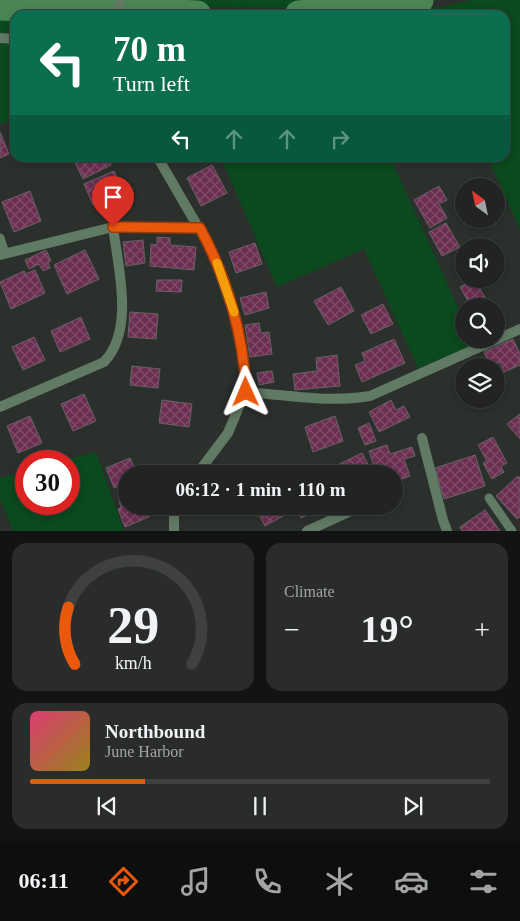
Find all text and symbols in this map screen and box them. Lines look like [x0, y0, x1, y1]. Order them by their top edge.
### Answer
icon: left [30, 30, 95, 95]
text: 70 m [113, 30, 186, 69]
text: Turn left [113, 71, 190, 96]
icon: left [167, 125, 195, 153]
icon: ahead [220, 125, 248, 153]
icon: ahead [273, 125, 301, 153]
icon: right [326, 125, 354, 153]
pin [92, 176, 134, 227]
north arrow [455, 178, 505, 228]
map controls [455, 178, 505, 408]
icon: arrive [99, 183, 127, 211]
button: sound [455, 238, 505, 288]
button: search [455, 298, 505, 348]
button: layers [455, 358, 505, 408]
position arrow [219, 365, 271, 417]
speed limit sign: 30 [15, 450, 80, 515]
text: 06:12 · 1 min · 110 m [176, 479, 345, 500]
text: Climate [284, 583, 335, 600]
text: 29 [107, 597, 159, 654]
text: 19° [360, 608, 414, 650]
text: − [284, 614, 300, 645]
text: + [474, 614, 490, 645]
text: km/h [115, 653, 151, 673]
text: Northbound [105, 721, 205, 742]
text: June Harbor [105, 743, 184, 760]
icon: previous [93, 792, 121, 820]
icon: pause [246, 792, 274, 820]
icon: next [399, 792, 427, 820]
icon: directions [106, 864, 141, 899]
icon: music [178, 864, 213, 899]
icon: phone [250, 864, 285, 899]
icon: climate [322, 864, 357, 899]
icon: car [394, 864, 429, 899]
icon: filters [466, 864, 501, 899]
text: 06:11 [19, 868, 69, 893]

